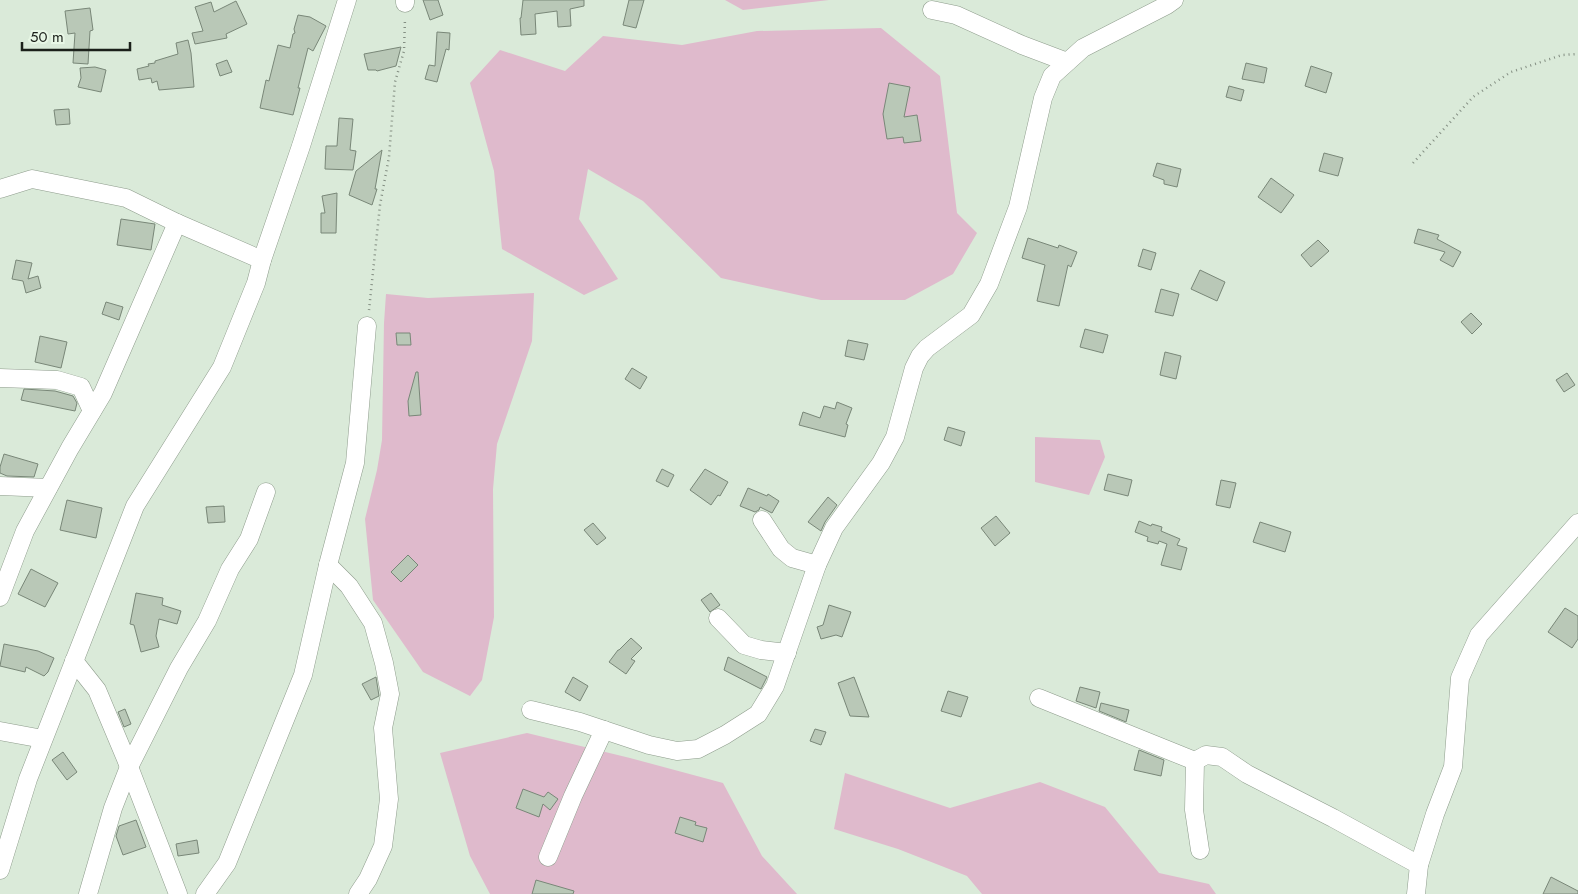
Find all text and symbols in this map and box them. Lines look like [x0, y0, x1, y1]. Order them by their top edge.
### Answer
scale bar [22, 20, 130, 52]
text: 50 m [30, 26, 64, 48]

